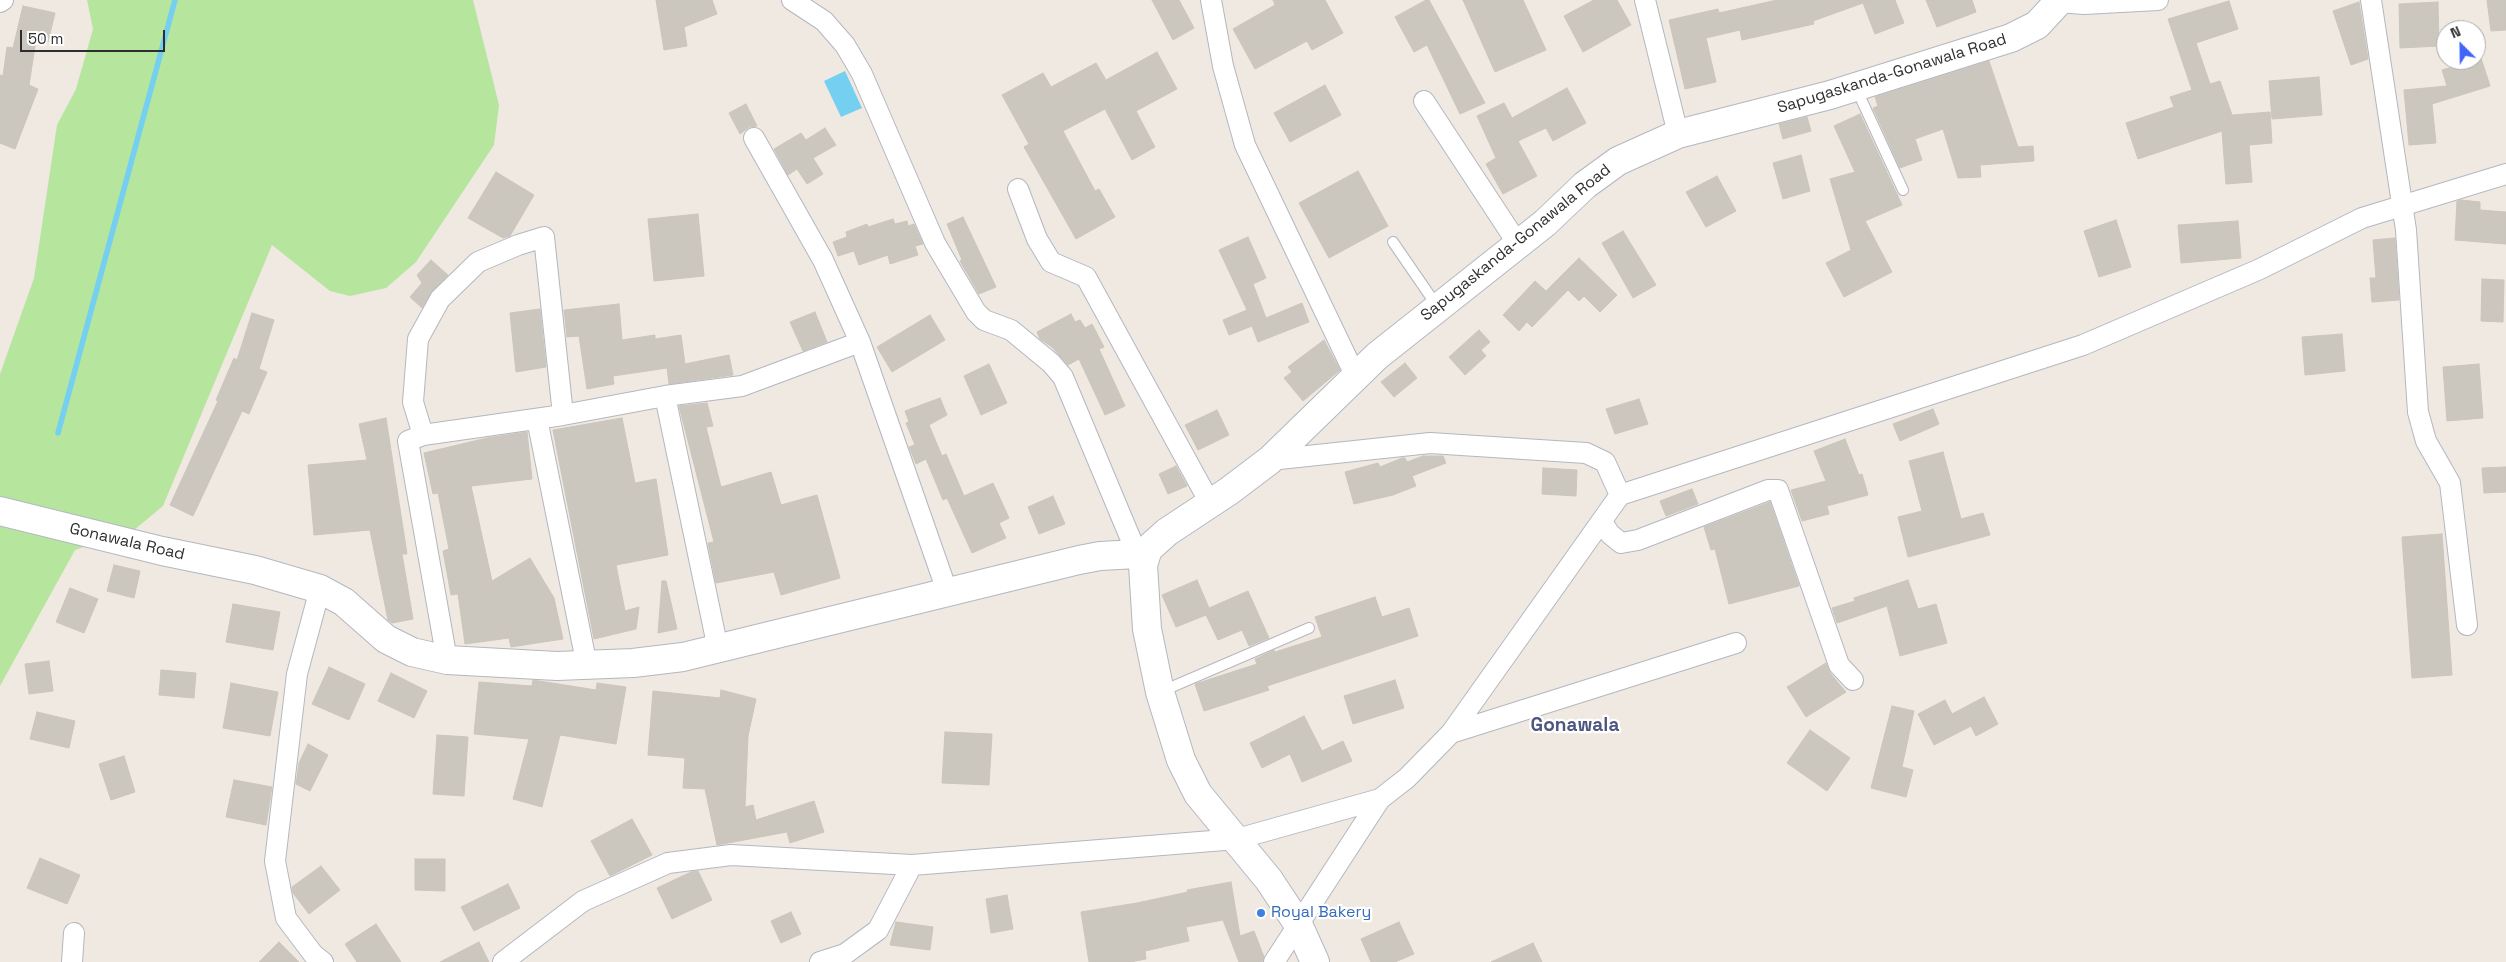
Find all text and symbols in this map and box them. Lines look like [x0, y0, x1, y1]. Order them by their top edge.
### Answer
scale bar [22, 20, 168, 52]
north arrow [2436, 20, 2486, 70]
text: N [2448, 22, 2463, 42]
text: 50 m [28, 29, 63, 48]
street label: Sapugaskanda-Gonawala Road [1775, 30, 2009, 118]
street label: Sapugaskanda-Gonawala Road [1417, 160, 1615, 326]
street label: Gonawala Road [68, 519, 186, 565]
district label: Gonawala [1531, 715, 1619, 737]
place label: Royal Bakery [1271, 903, 1371, 923]
marker: Royal Bakery [1255, 907, 1267, 919]

